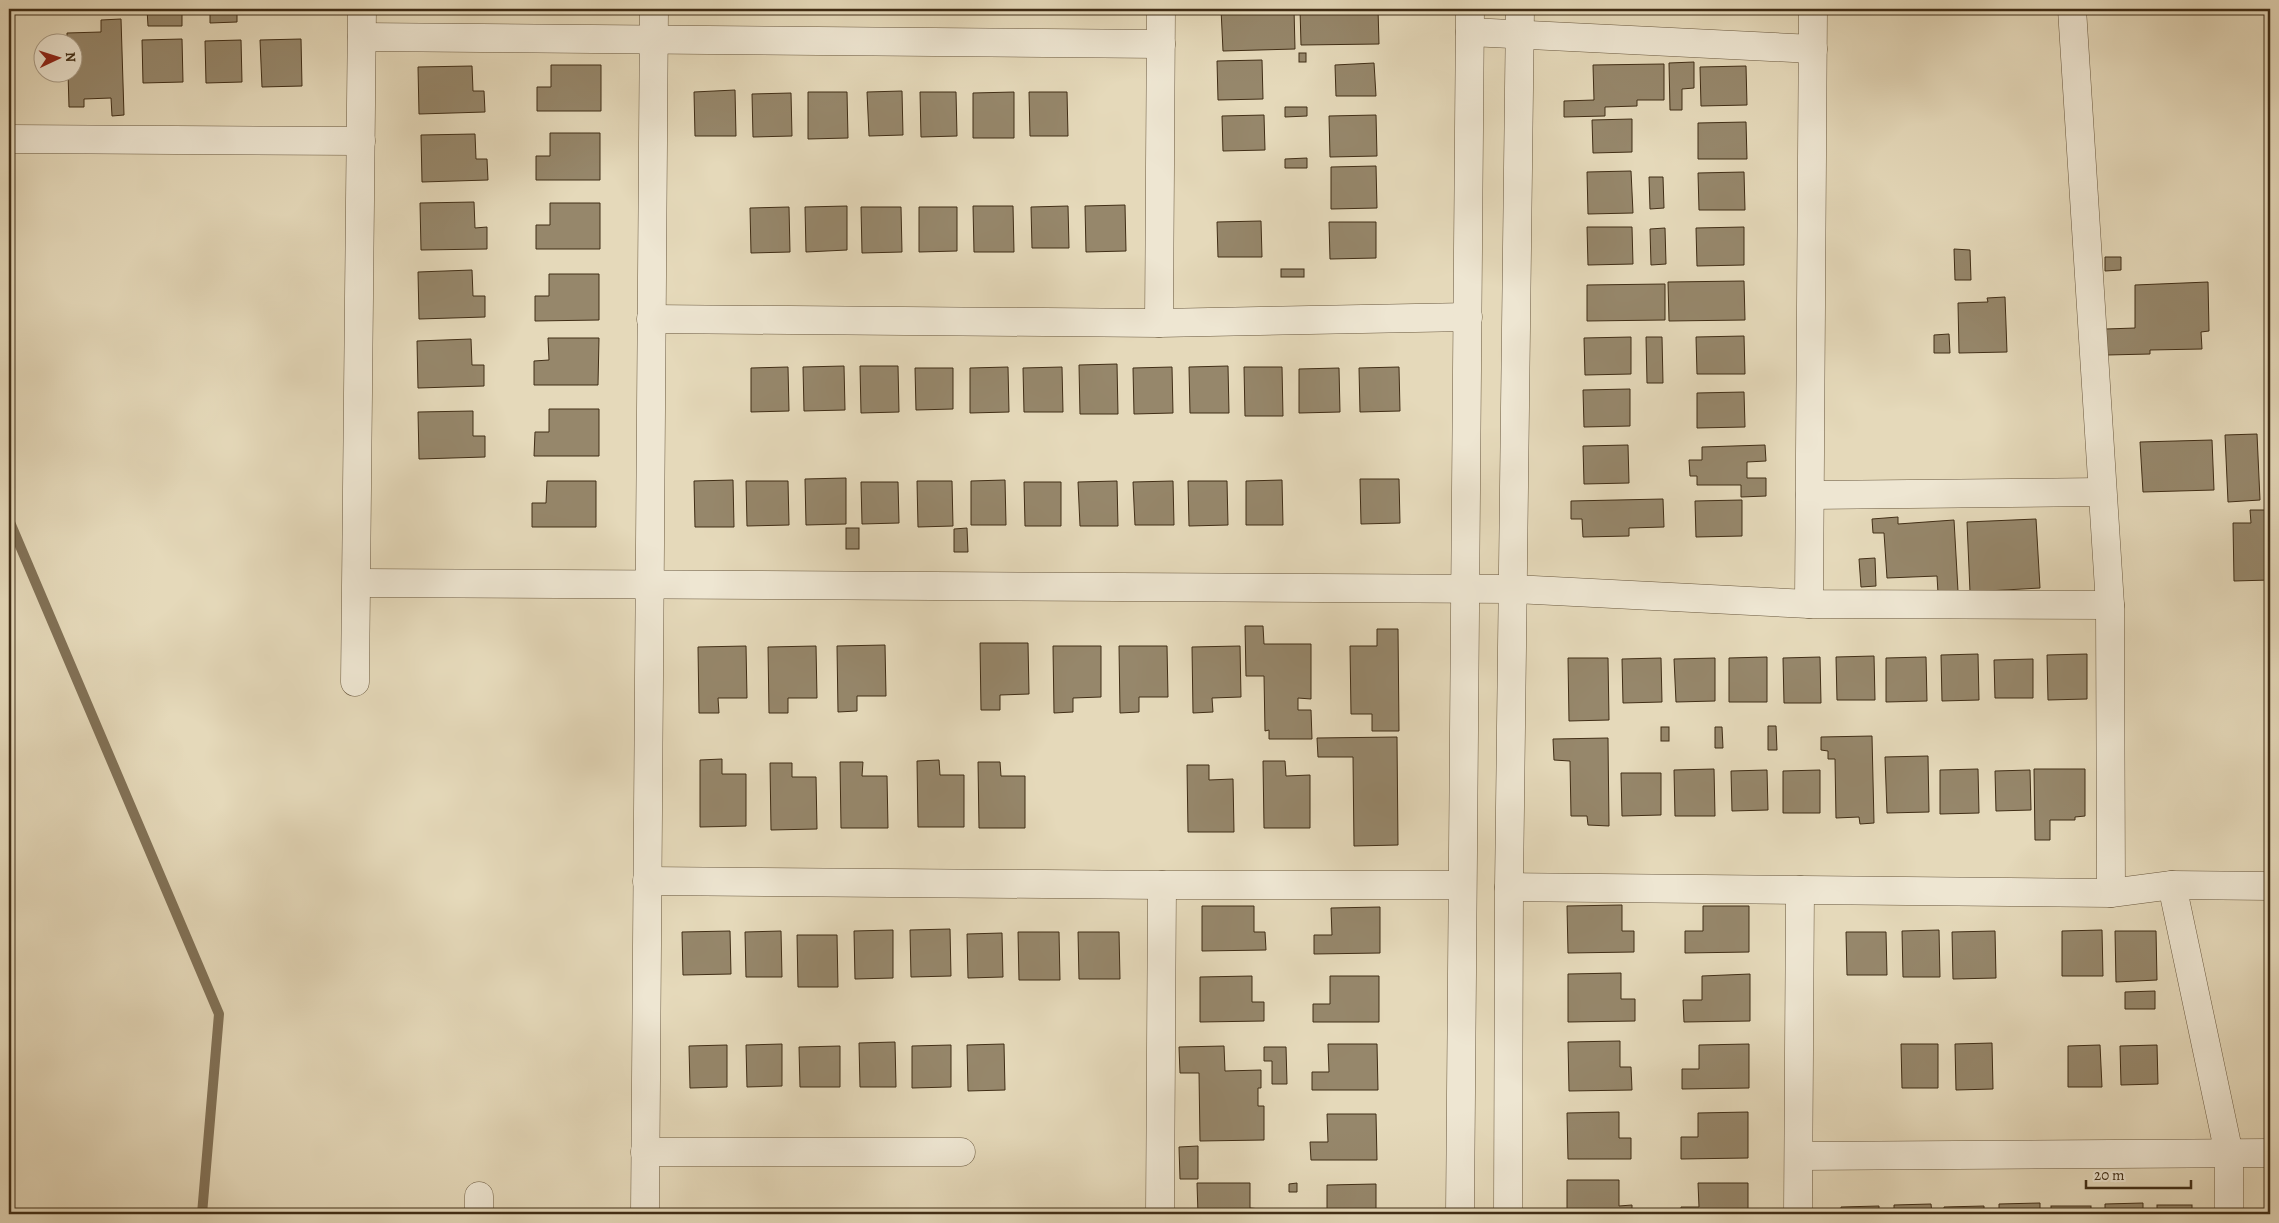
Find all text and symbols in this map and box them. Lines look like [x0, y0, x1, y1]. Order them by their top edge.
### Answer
north arrow [32, 32, 82, 82]
text: N [61, 51, 80, 63]
scale bar [2086, 1158, 2192, 1190]
text: 20 m [2094, 1165, 2125, 1185]

